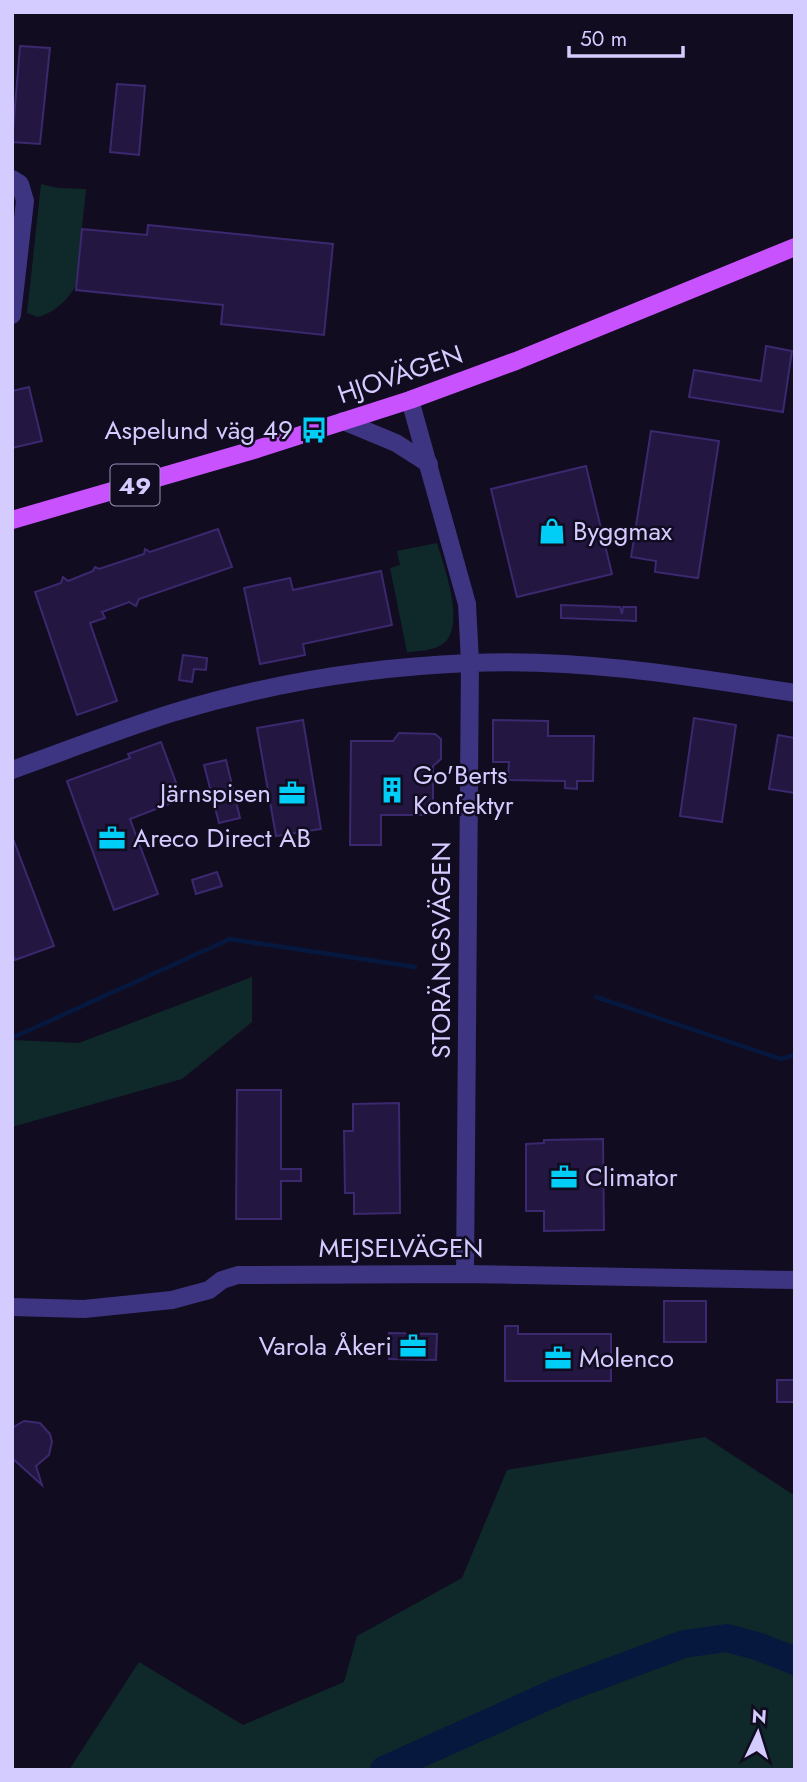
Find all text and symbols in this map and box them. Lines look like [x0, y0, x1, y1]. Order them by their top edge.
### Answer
scale bar [569, 14, 683, 58]
text: 50 m [580, 24, 627, 54]
street label: HJOVÄGEN [332, 335, 468, 413]
place label: Aspelund väg 49 [104, 411, 293, 449]
bus stop icon: Aspelund väg 49 [299, 415, 329, 445]
road number: 49 [110, 464, 160, 506]
place label: Byggmax [573, 512, 672, 550]
shop icon: Byggmax [537, 516, 567, 546]
place label: Go'Berts Konfektyr [413, 756, 514, 824]
place label: Järnspisen [157, 774, 271, 812]
building icon: Go'Berts Konfektyr [377, 775, 407, 805]
office icon: Järnspisen [277, 778, 307, 808]
place label: Areco Direct AB [133, 819, 311, 857]
office icon: Areco Direct AB [97, 823, 127, 853]
street label: STORÄNGSVÄGEN [422, 841, 460, 1059]
place label: Climator [585, 1158, 678, 1196]
office icon: Climator [549, 1162, 579, 1192]
street label: MEJSELVÄGEN [319, 1229, 483, 1267]
place label: Varola Åkeri [259, 1327, 392, 1365]
office icon: Varola Åkeri [398, 1331, 428, 1361]
place label: Molenco [579, 1339, 674, 1377]
office icon: Molenco [543, 1343, 573, 1373]
north arrow [723, 1698, 793, 1768]
text: N [751, 1703, 768, 1731]

